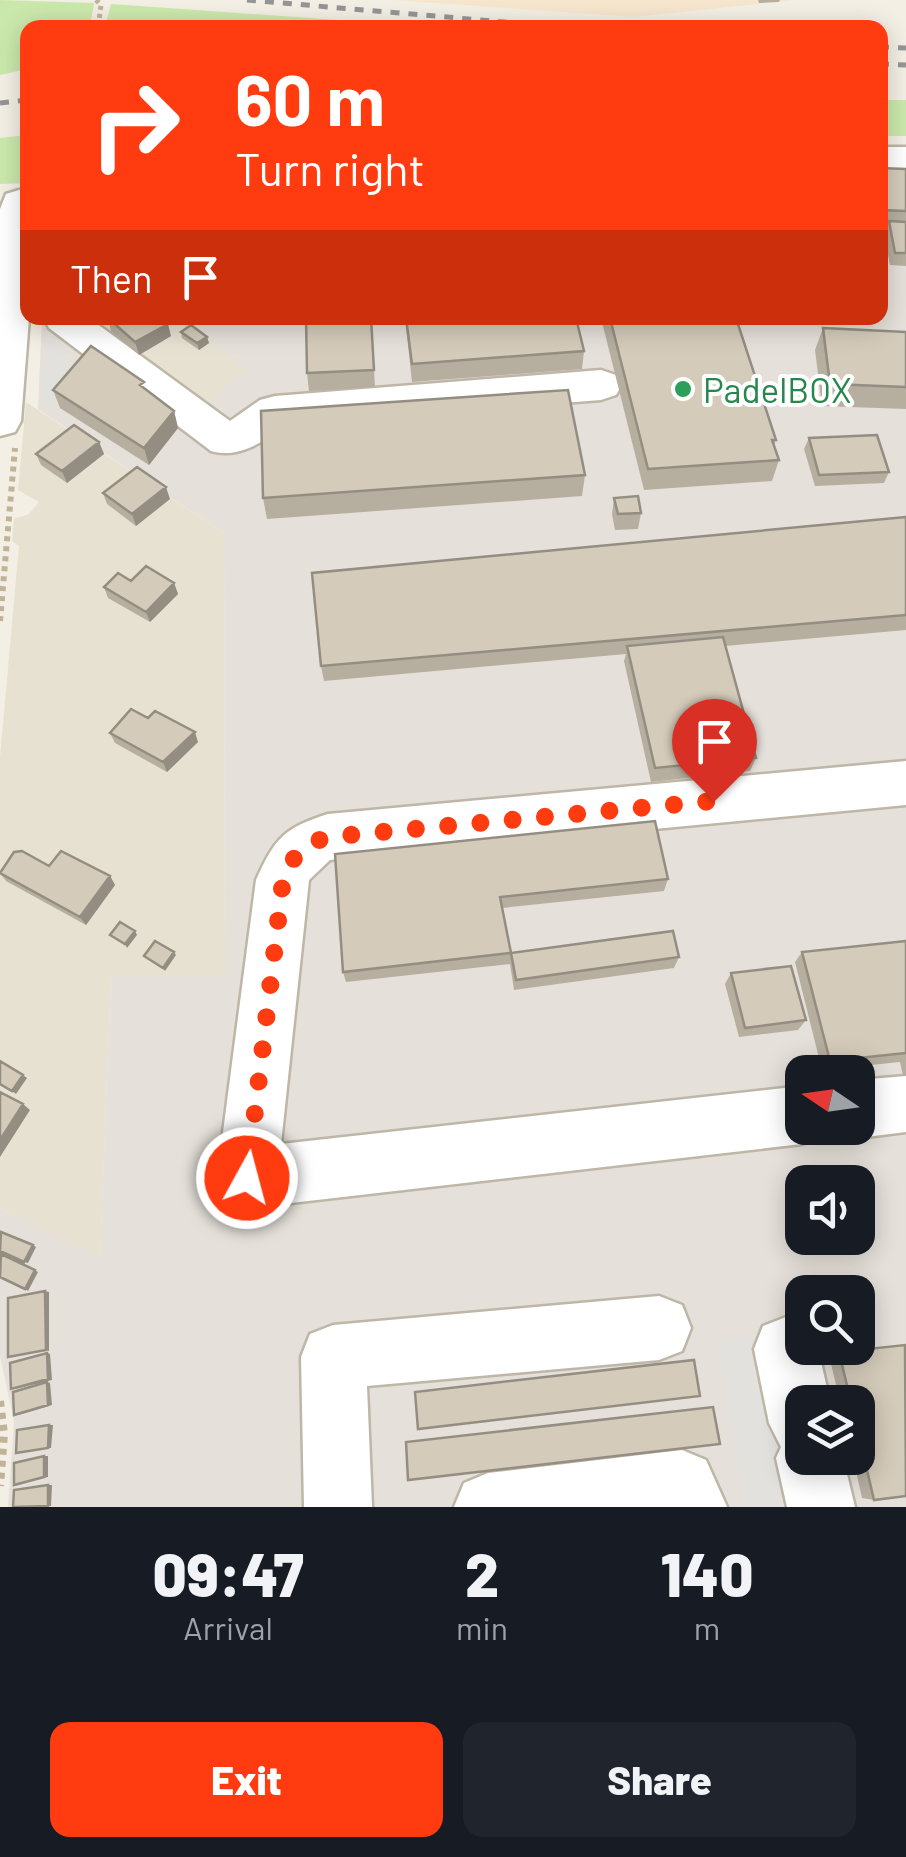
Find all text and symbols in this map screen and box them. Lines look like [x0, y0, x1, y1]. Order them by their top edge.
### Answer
text: 60 m [235, 56, 385, 140]
icon: right [70, 60, 200, 190]
text: Turn right [235, 141, 425, 195]
icon: arrive [173, 250, 228, 305]
text: Then [70, 255, 153, 301]
place label: PadelBOX [703, 368, 852, 410]
marker: PadelBOX [672, 378, 694, 400]
pin [672, 699, 757, 802]
icon: arrive [687, 714, 742, 769]
north arrow [785, 1055, 875, 1145]
map controls [785, 1055, 875, 1475]
position arrow [195, 1126, 299, 1230]
button: sound [785, 1165, 875, 1255]
button: search [785, 1275, 875, 1365]
button: layers [785, 1385, 875, 1475]
text: 09:47 [152, 1537, 304, 1609]
text: 2 [465, 1537, 499, 1609]
text: 140 [660, 1537, 753, 1609]
text: Arrival [183, 1608, 273, 1646]
text: min [456, 1608, 508, 1646]
text: m [694, 1608, 720, 1646]
button: Exit [50, 1722, 443, 1837]
button: Share [463, 1722, 856, 1837]

